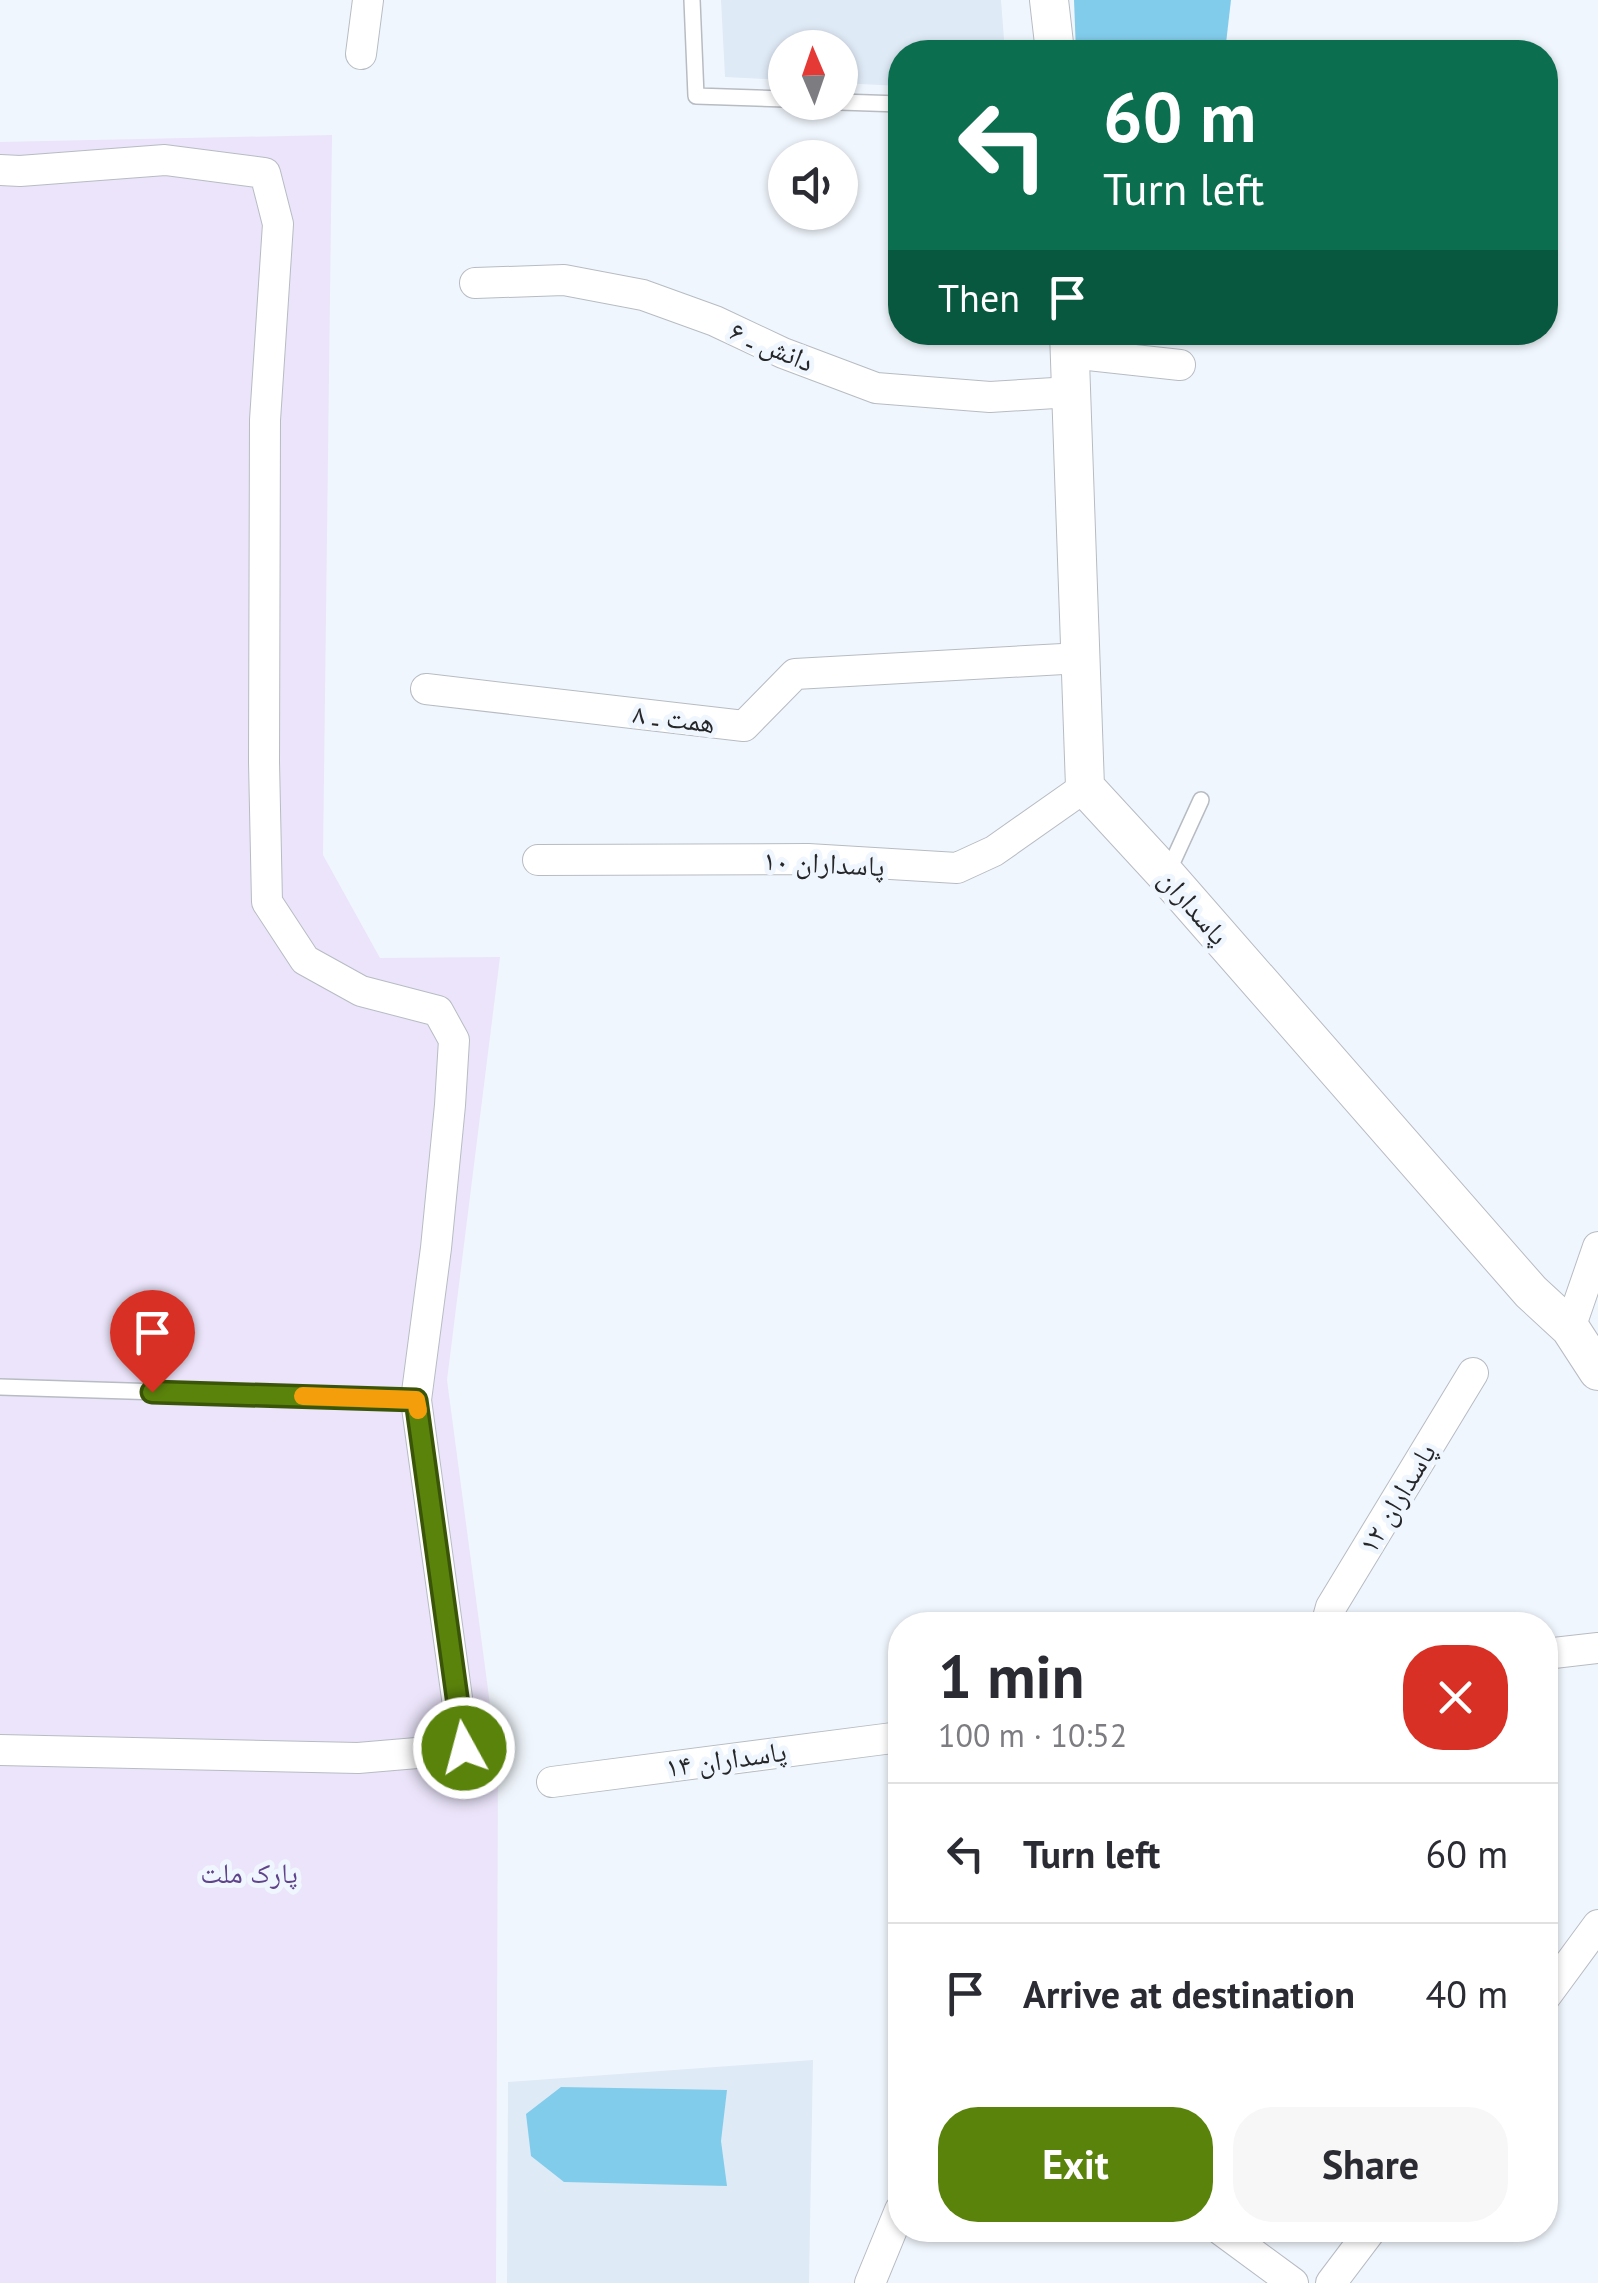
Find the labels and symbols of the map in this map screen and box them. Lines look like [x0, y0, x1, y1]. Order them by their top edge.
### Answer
north arrow [768, 30, 858, 120]
street label: دانش ـ ۶ [725, 311, 820, 380]
street label: همت ـ ۸ [631, 694, 717, 741]
street label: پاسداران ۱۰ [762, 841, 886, 884]
street label: پاسداران [1151, 861, 1238, 952]
pin [110, 1290, 195, 1393]
street label: پاسداران ۱۲ [1349, 1436, 1444, 1559]
position arrow [412, 1696, 516, 1800]
street label: پاسداران ۱۴ [663, 1732, 789, 1785]
park label: پارک ملت [200, 1854, 298, 1891]

